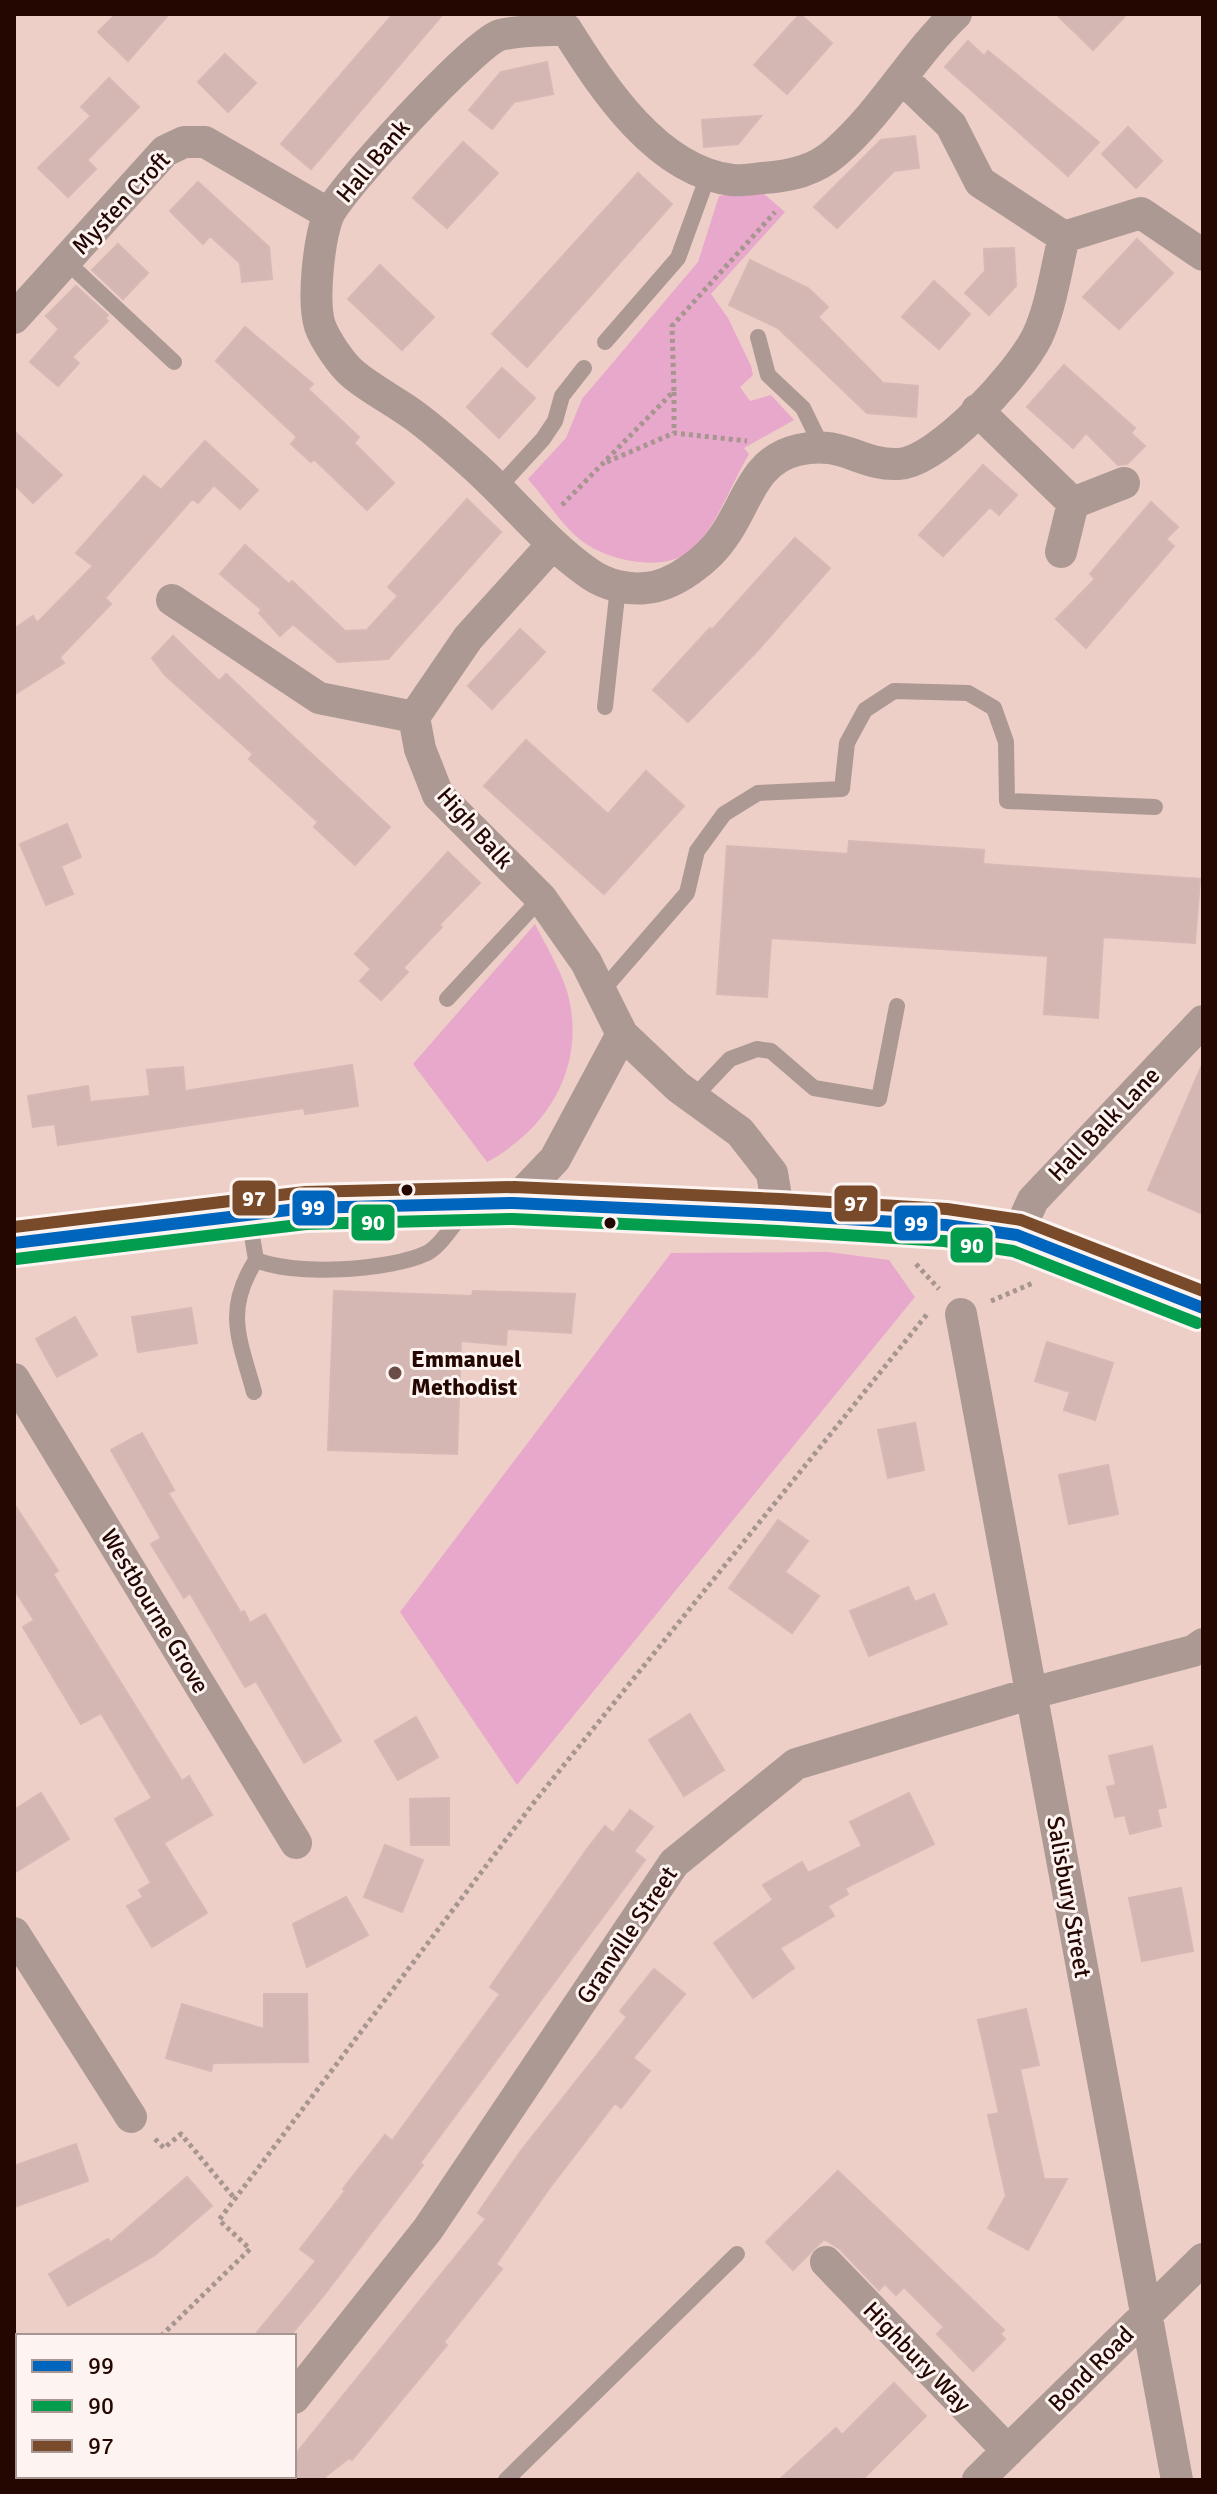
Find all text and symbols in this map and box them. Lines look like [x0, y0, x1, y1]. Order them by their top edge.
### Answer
street label: Hall Bank [330, 113, 416, 209]
street label: Mysten Croft [66, 145, 177, 261]
street label: High Balk [431, 781, 519, 875]
street label: Hall Balk Lane [1042, 1060, 1166, 1188]
line badge: 97 [231, 1179, 277, 1217]
unlabelled marker [399, 1182, 415, 1198]
line badge: 97 [833, 1184, 879, 1223]
text: 97 [242, 1185, 266, 1212]
line badge: 99 [291, 1189, 336, 1227]
text: 97 [844, 1190, 868, 1217]
text: 99 [301, 1194, 325, 1221]
line badge: 90 [350, 1203, 396, 1242]
line badge: 99 [893, 1204, 939, 1242]
text: 90 [361, 1209, 385, 1236]
text: 99 [904, 1210, 928, 1237]
unlabelled marker [602, 1215, 618, 1231]
line badge: 90 [949, 1226, 994, 1264]
text: 90 [960, 1232, 984, 1259]
place label: Emmanuel Methodist [411, 1344, 522, 1402]
marker: Emmanuel Methodist [386, 1364, 404, 1382]
street label: Westbourne Grove [94, 1523, 216, 1699]
street label: Salisbury Street [1040, 1814, 1098, 1980]
street label: Granville Street [570, 1860, 684, 2010]
street label: Highbury Way [857, 2295, 977, 2419]
street label: Bond Road [1042, 2320, 1140, 2418]
legend [16, 2334, 296, 2478]
text: 99 [88, 2351, 114, 2381]
text: 90 [88, 2391, 114, 2421]
text: 97 [88, 2431, 114, 2461]

